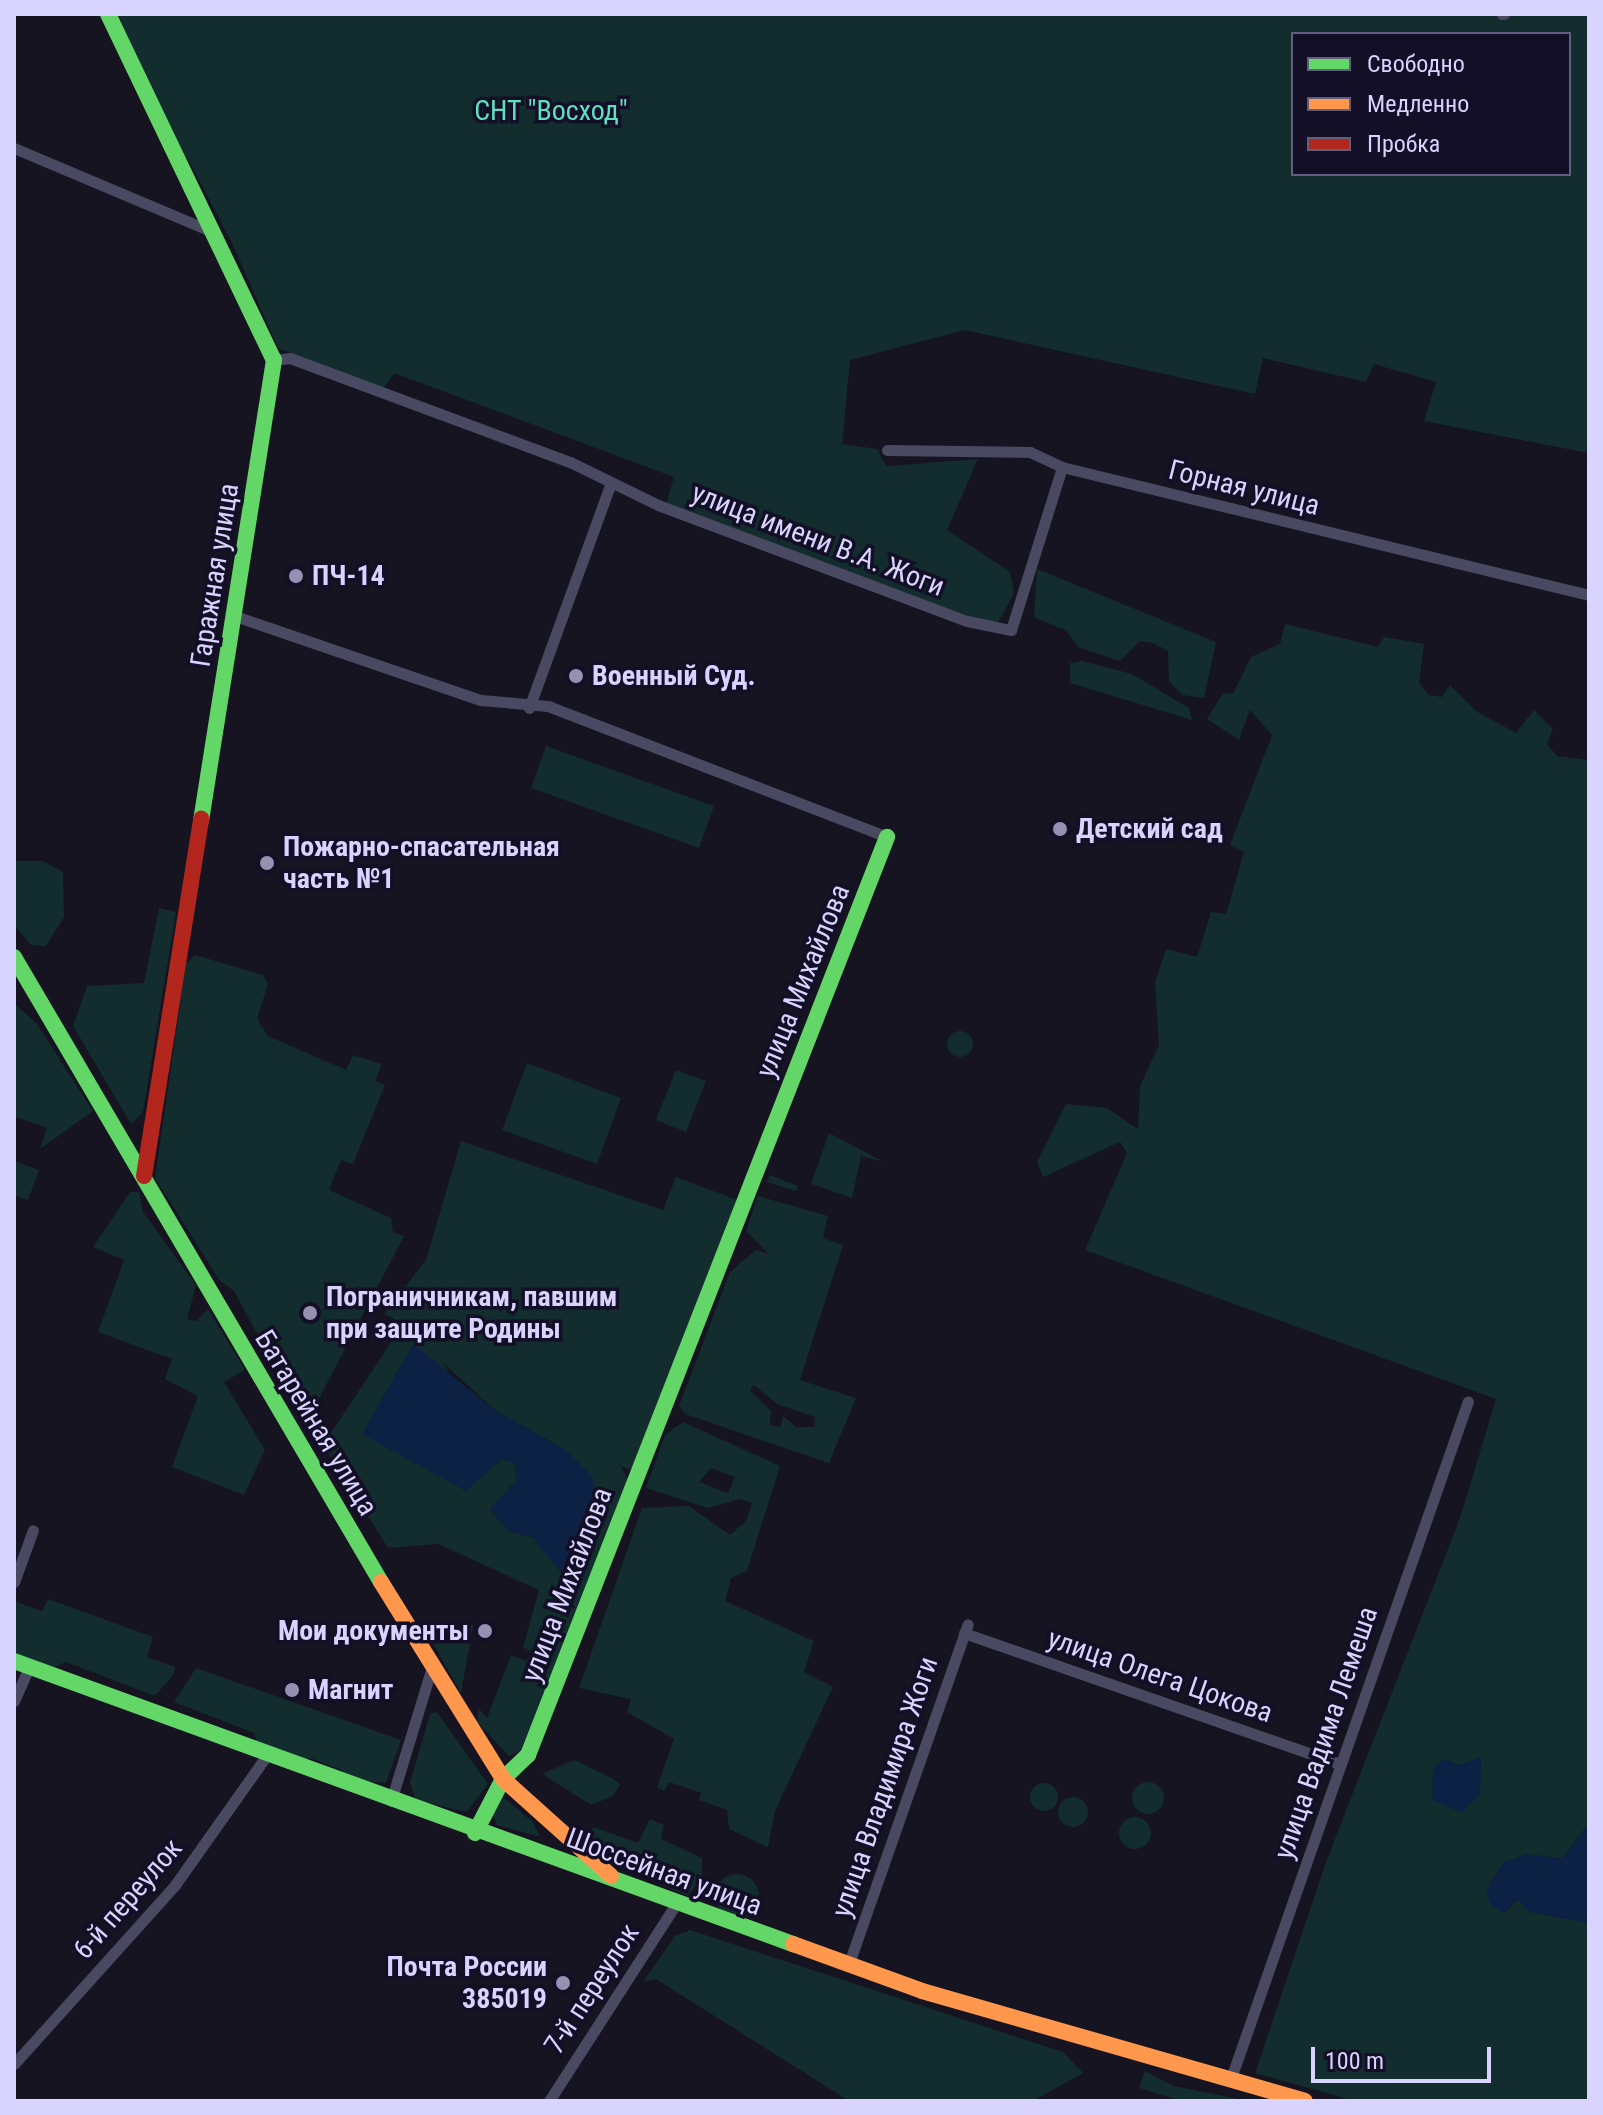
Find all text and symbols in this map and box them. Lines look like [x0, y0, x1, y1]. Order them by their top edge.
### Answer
legend [1291, 32, 1571, 176]
text: Свободно [1367, 50, 1465, 78]
text: Медленно [1367, 90, 1469, 118]
park label: СНТ "Восход" [474, 94, 628, 128]
text: Пробка [1367, 130, 1440, 158]
street label: Горная улица [1165, 453, 1323, 523]
street label: улица имени В.А. Жоги [687, 476, 949, 604]
street label: Гаражная улица [184, 481, 246, 669]
place label: ПЧ-14 [312, 559, 385, 593]
marker: ПЧ-14 [287, 567, 305, 585]
place label: Военный Суд. [592, 659, 756, 693]
marker: Военный Суд. [567, 667, 585, 685]
place label: Детский сад [1076, 812, 1223, 846]
marker: Детский сад [1051, 820, 1069, 838]
place label: Пожарно-спасательная часть №1 [283, 830, 560, 896]
marker: Пожарно-спасательная часть №1 [258, 854, 276, 872]
street label: улица Михайлова [749, 879, 857, 1083]
place label: Пограничникам, павшим при защите Родины [326, 1280, 617, 1346]
marker: Пограничникам, павшим при защите Родины [301, 1304, 319, 1322]
street label: Батарейная улица [247, 1324, 385, 1522]
street label: улица Михайлова [515, 1483, 619, 1687]
street label: улица Вадима Лемеша [1267, 1602, 1385, 1864]
place label: Мои документы [278, 1614, 469, 1648]
marker: Мои документы [476, 1622, 494, 1640]
street label: улица Олега Цокова [1043, 1622, 1277, 1730]
street label: улица Владимира Жоги [825, 1652, 945, 1922]
place label: Магнит [308, 1673, 393, 1707]
marker: Магнит [283, 1681, 301, 1699]
street label: Шоссейная улица [562, 1821, 766, 1923]
street label: 6-й переулок [67, 1832, 189, 1966]
street label: 7-й переулок [537, 1918, 647, 2060]
place label: Почта России 385019 [387, 1950, 547, 2016]
marker: Почта России 385019 [554, 1974, 572, 1992]
scale bar [1315, 2031, 1495, 2081]
text: 100 m [1325, 2047, 1384, 2075]

